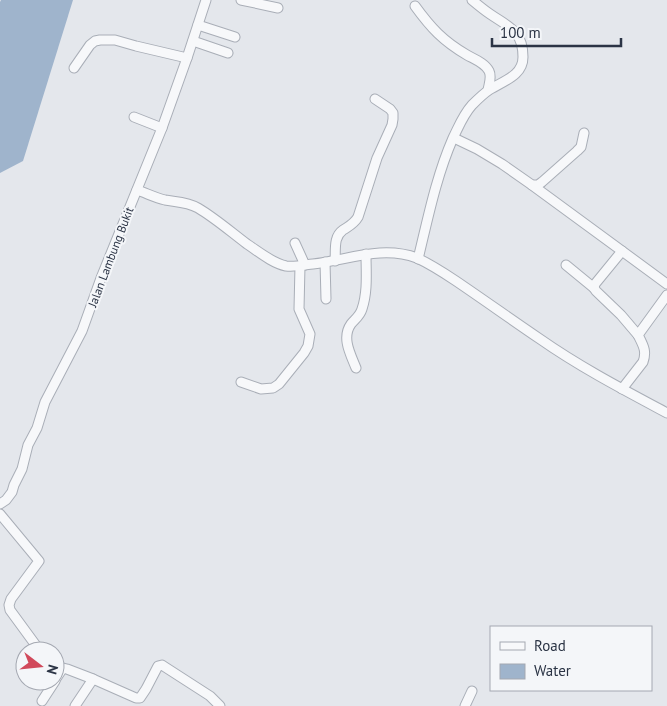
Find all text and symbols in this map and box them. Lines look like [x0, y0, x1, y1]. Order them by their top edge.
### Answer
scale bar [492, 15, 621, 47]
text: 100 m [500, 23, 541, 42]
street label: Jalan Lambung Bukit [84, 205, 137, 310]
legend [490, 626, 652, 691]
text: Road [534, 636, 566, 655]
north arrow [15, 641, 65, 691]
text: Water [534, 661, 571, 680]
text: N [43, 663, 62, 676]

